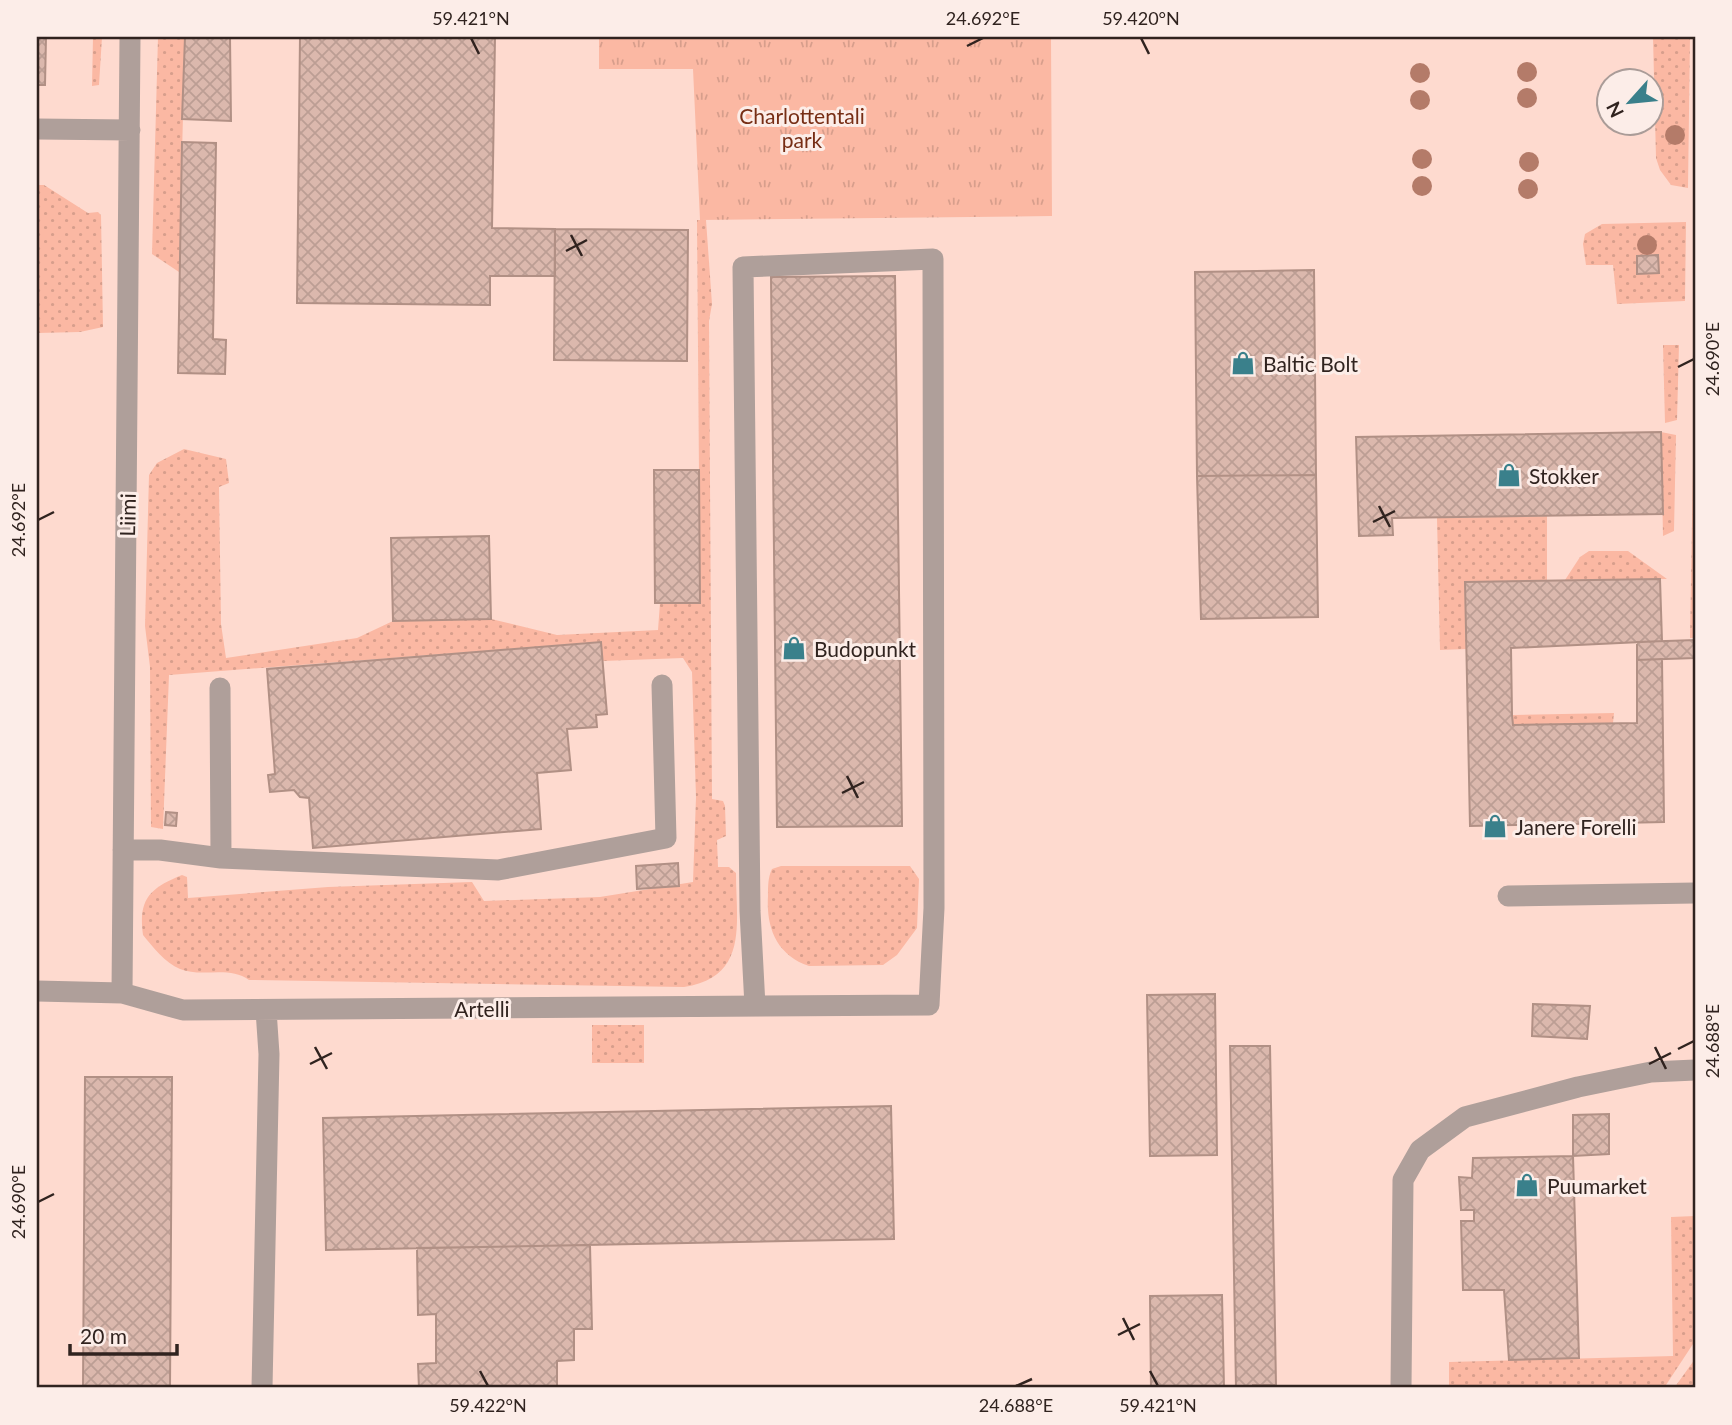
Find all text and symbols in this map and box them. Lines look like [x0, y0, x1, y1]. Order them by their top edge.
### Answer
text: 59.421°N [432, 7, 510, 29]
text: 24.692°E [946, 7, 1020, 29]
text: 59.420°N [1102, 7, 1180, 29]
north arrow [1596, 66, 1666, 136]
text: N [1601, 98, 1628, 122]
park label: Charlottentali park [739, 103, 865, 152]
text: 24.690°E [1701, 322, 1723, 396]
shop icon: Baltic Bolt [1229, 349, 1257, 377]
place label: Baltic Bolt [1263, 351, 1358, 376]
shop icon: Stokker [1495, 461, 1523, 489]
place label: Stokker [1529, 463, 1599, 488]
text: 24.692°E [7, 483, 29, 557]
street label: Liimi [114, 493, 140, 537]
shop icon: Budopunkt [780, 634, 808, 662]
place label: Budopunkt [814, 636, 917, 661]
shop icon: Janere Forelli [1481, 812, 1509, 840]
place label: Janere Forelli [1515, 814, 1637, 839]
street label: Artelli [454, 996, 510, 1021]
text: 24.688°E [1701, 1004, 1723, 1078]
text: 24.690°E [7, 1165, 29, 1239]
shop icon: Puumarket [1513, 1171, 1541, 1199]
place label: Puumarket [1547, 1173, 1647, 1198]
scale bar [70, 1313, 177, 1357]
text: 20 m [80, 1323, 127, 1348]
text: 59.422°N [449, 1394, 527, 1416]
text: 24.688°E [979, 1394, 1053, 1416]
text: 59.421°N [1119, 1394, 1197, 1416]

